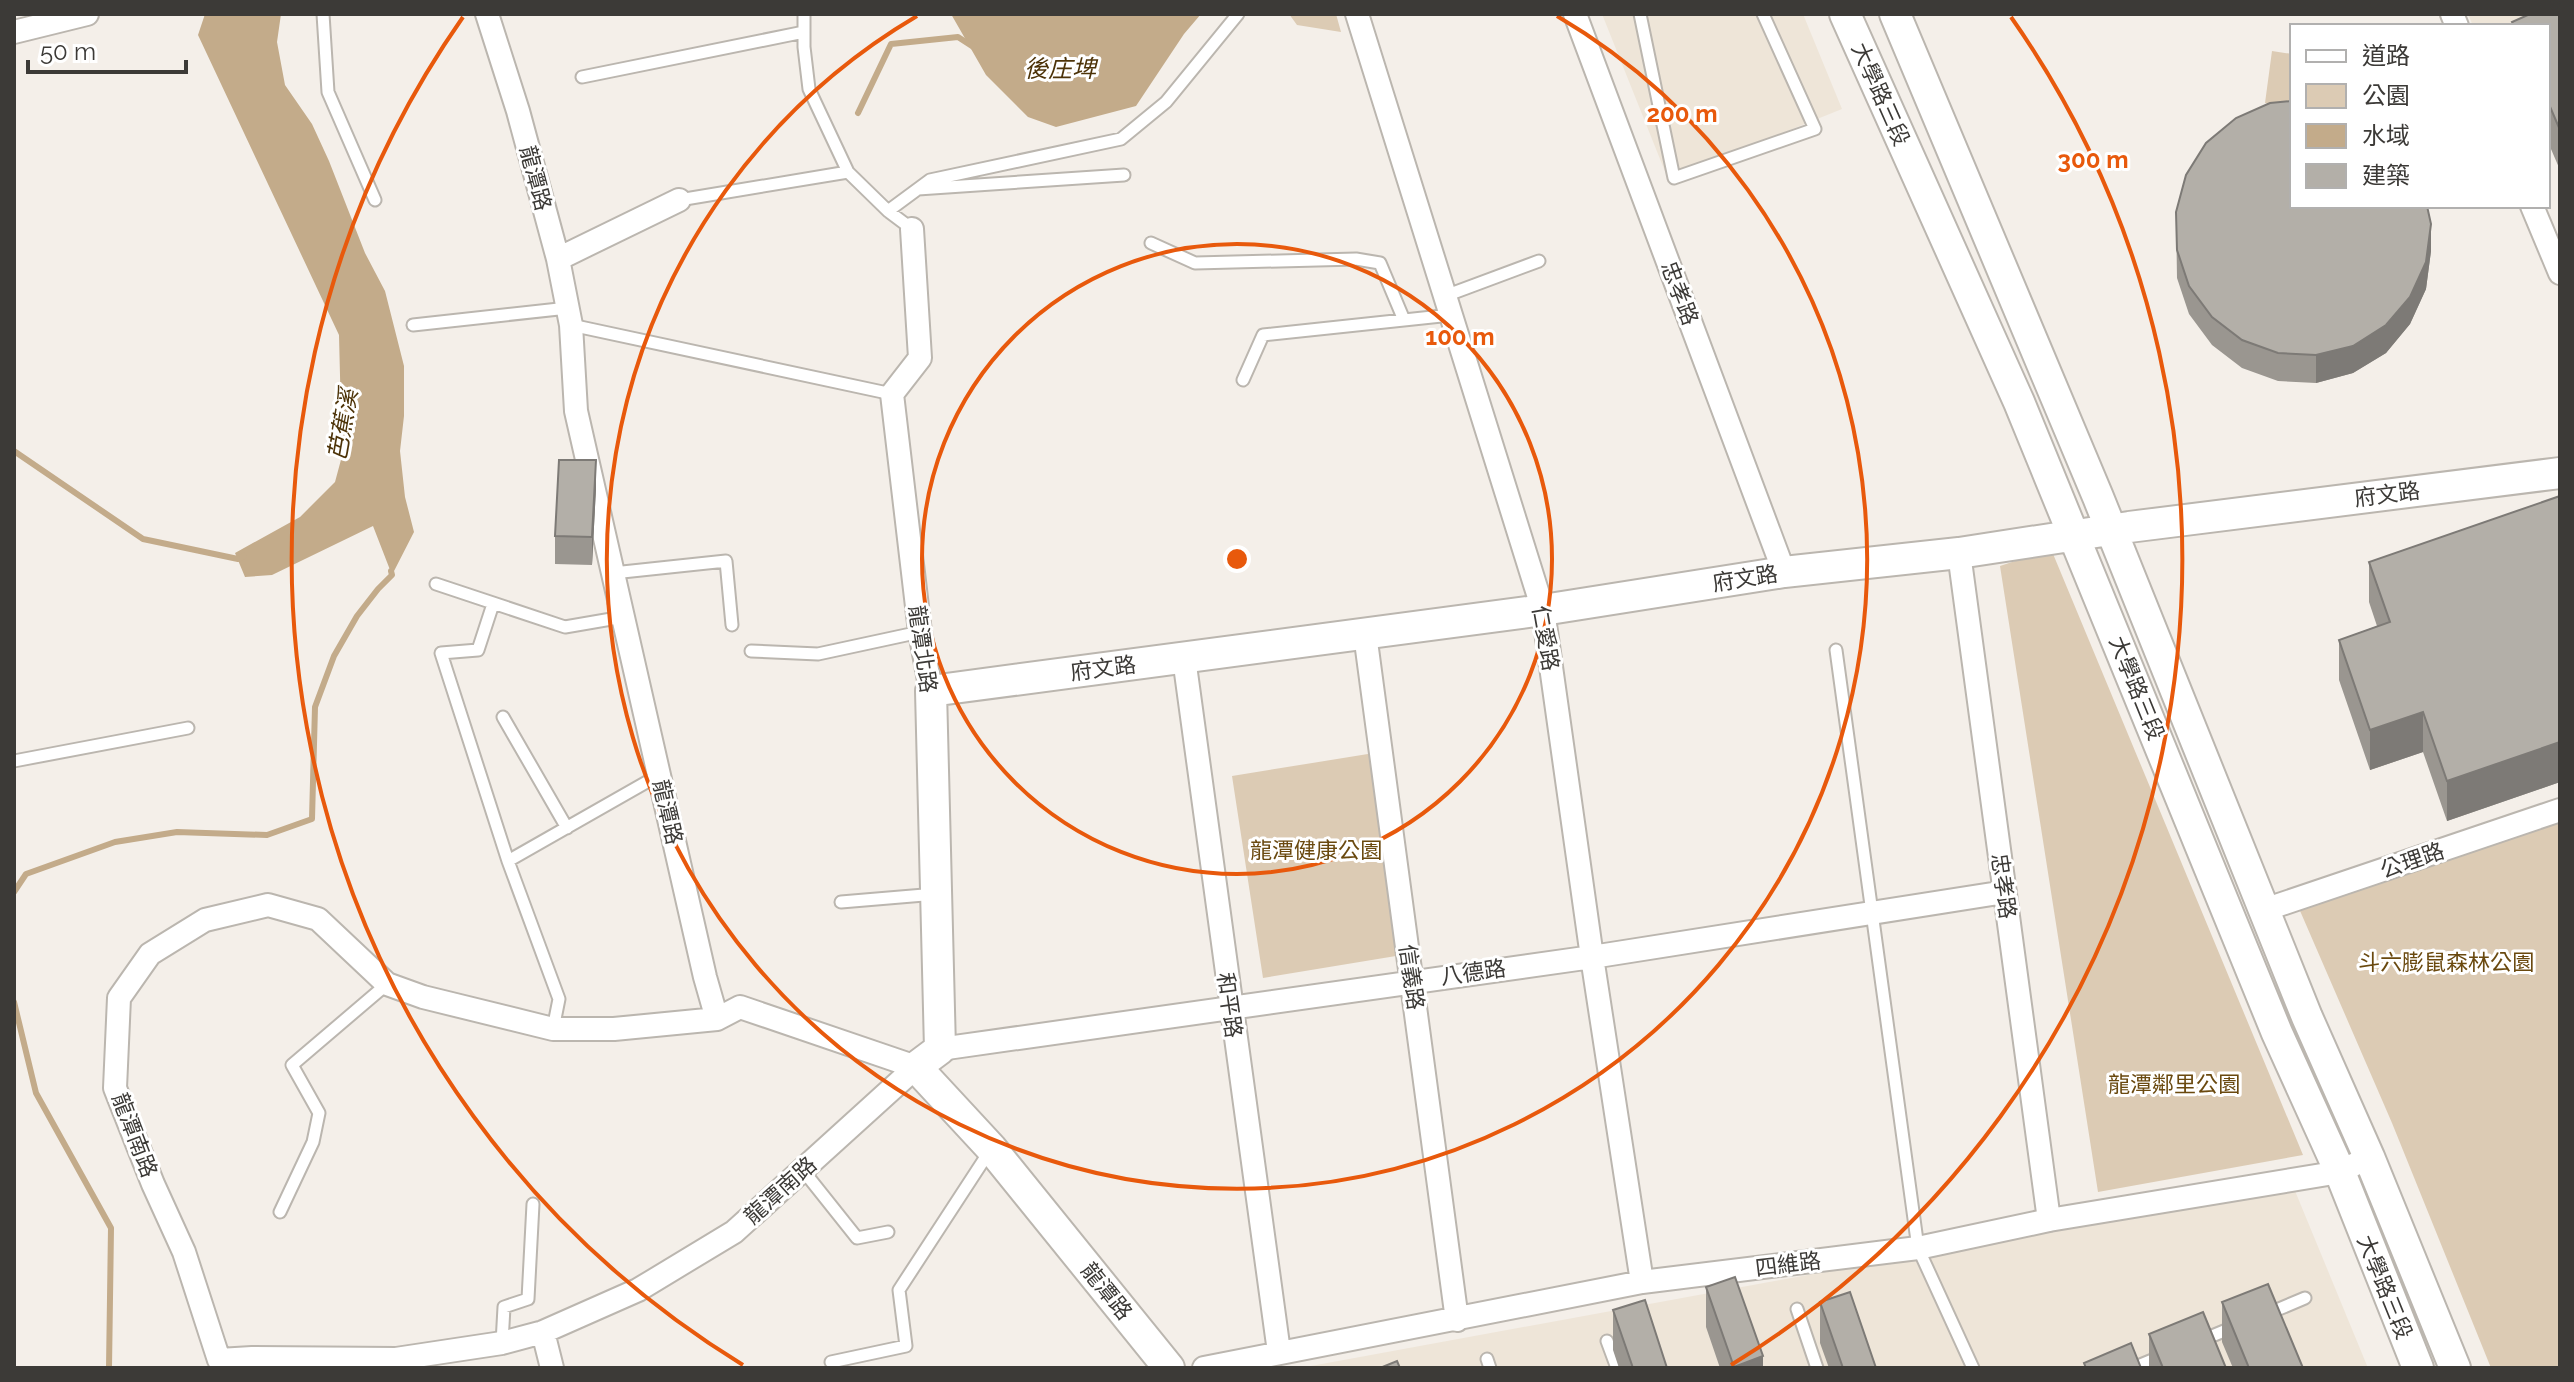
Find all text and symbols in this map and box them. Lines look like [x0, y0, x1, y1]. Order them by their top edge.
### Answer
scale bar [28, 24, 186, 74]
legend [2290, 24, 2550, 208]
text: 50 m [40, 37, 96, 66]
street label: 大學路三段 [1847, 38, 1915, 150]
text: 道路 [2362, 41, 2410, 70]
water label: 後庄埤 [1024, 54, 1099, 83]
text: 公園 [2362, 81, 2410, 110]
text: 200 m [1646, 99, 1718, 128]
text: 水域 [2362, 121, 2410, 150]
street label: 龍潭路 [515, 143, 557, 213]
text: 300 m [2058, 145, 2128, 174]
text: 建築 [2362, 161, 2410, 190]
street label: 忠孝路 [1656, 258, 1704, 328]
text: 100 m [1425, 322, 1495, 351]
water label: 芭蕉溪 [322, 384, 364, 463]
street label: 府文路 [2353, 477, 2421, 511]
centre of rings [1223, 545, 1251, 573]
street label: 府文路 [1710, 560, 1780, 596]
street label: 仁愛路 [1527, 603, 1565, 673]
street label: 龍潭北路 [904, 604, 942, 694]
street label: 大學路三段 [2104, 632, 2170, 744]
street label: 府文路 [1069, 651, 1137, 685]
street label: 龍潭路 [648, 777, 688, 847]
park label: 龍潭健康公園 [1250, 837, 1382, 863]
street label: 公理路 [2377, 837, 2447, 883]
street label: 忠孝路 [1987, 852, 2021, 920]
street label: 信義路 [1395, 943, 1429, 1011]
park label: 斗六膨鼠森林公園 [2358, 949, 2534, 975]
street label: 八德路 [1439, 955, 1507, 989]
street label: 和平路 [1213, 971, 1247, 1039]
park label: 龍潭鄰里公園 [2108, 1071, 2240, 1097]
street label: 龍潭南路 [107, 1089, 163, 1181]
street label: 龍潭南路 [739, 1151, 821, 1229]
street label: 大學路三段 [2352, 1231, 2418, 1343]
street label: 四維路 [1754, 1247, 1822, 1281]
street label: 龍潭路 [1076, 1257, 1138, 1325]

